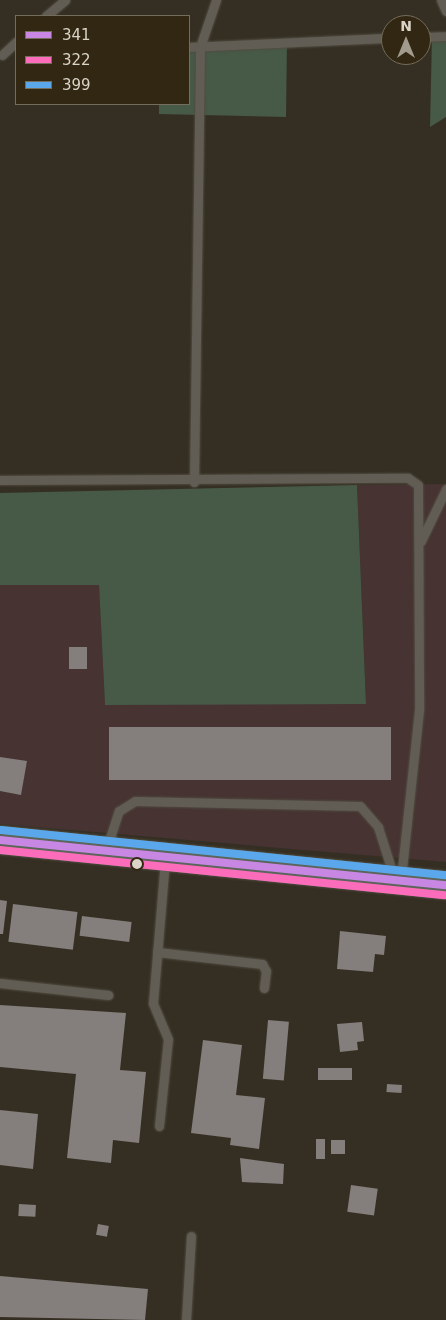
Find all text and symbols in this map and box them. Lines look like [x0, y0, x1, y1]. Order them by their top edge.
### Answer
legend [15, 15, 190, 105]
north arrow [381, 15, 431, 65]
text: N [400, 18, 412, 34]
text: 341 [62, 26, 91, 44]
text: 322 [62, 51, 91, 69]
text: 399 [62, 76, 91, 94]
unlabelled marker [132, 859, 142, 869]

